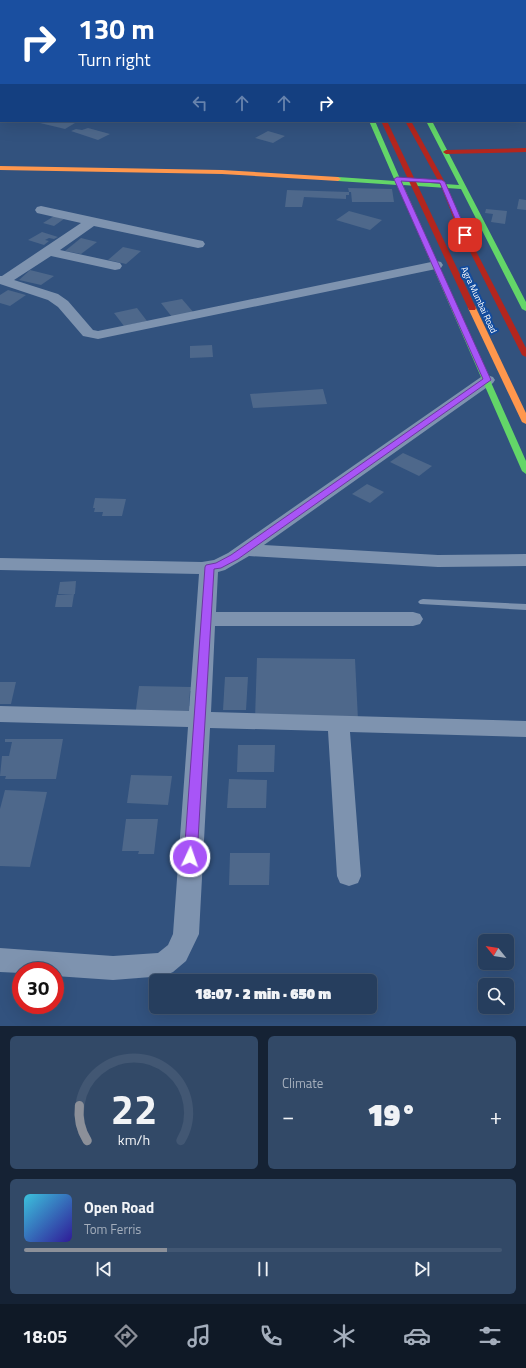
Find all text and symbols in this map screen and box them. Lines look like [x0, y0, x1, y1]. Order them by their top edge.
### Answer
text: 130 m [78, 7, 155, 50]
icon: right [12, 16, 64, 68]
text: Turn right [78, 46, 151, 73]
icon: left [189, 92, 211, 114]
icon: ahead [231, 92, 253, 114]
icon: ahead [273, 92, 295, 114]
icon: right [315, 92, 337, 114]
pin [448, 218, 482, 252]
icon: arrive [454, 224, 476, 246]
street label: Agra Mumbai Road [458, 264, 501, 335]
position arrow [169, 836, 211, 878]
north arrow [478, 934, 514, 970]
map controls [478, 934, 514, 1014]
speed limit sign: 30 [12, 962, 64, 1014]
button: search [478, 978, 514, 1014]
text: 18:07 · 2 min · 650 m [195, 982, 331, 1005]
text: Climate [282, 1073, 323, 1093]
text: 22 [111, 1076, 157, 1139]
text: 19° [367, 1092, 417, 1138]
text: − [282, 1099, 294, 1133]
text: + [490, 1099, 502, 1133]
text: km/h [118, 1128, 150, 1150]
text: Open Road [84, 1196, 154, 1219]
text: Tom Ferris [84, 1219, 141, 1239]
icon: previous [93, 1258, 115, 1280]
icon: pause [252, 1258, 274, 1280]
icon: next [411, 1258, 433, 1280]
icon: directions [112, 1322, 140, 1350]
icon: music [185, 1322, 213, 1350]
icon: phone [257, 1322, 285, 1350]
icon: climate [330, 1322, 358, 1350]
icon: car [403, 1322, 431, 1350]
icon: filters [476, 1322, 504, 1350]
text: 18:05 [22, 1323, 67, 1350]

